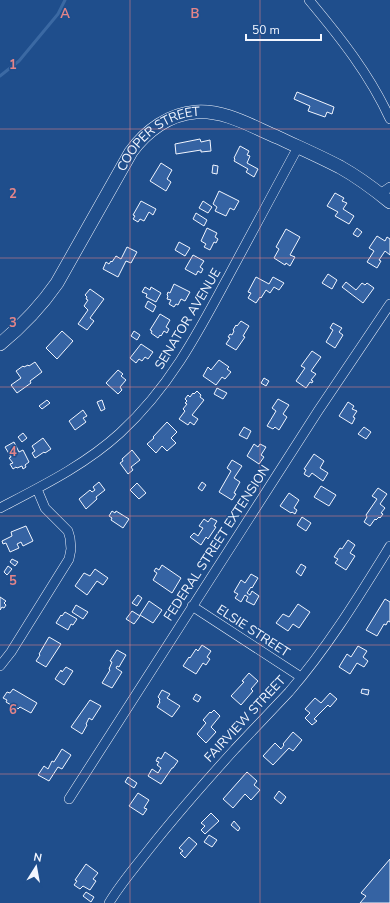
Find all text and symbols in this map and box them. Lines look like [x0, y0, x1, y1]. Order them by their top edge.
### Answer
text: A [60, 5, 70, 23]
text: B [191, 5, 200, 23]
scale bar [246, 16, 321, 42]
text: 50 m [252, 22, 280, 38]
text: 1 [9, 56, 17, 74]
street label: COOPER STREET [113, 103, 201, 175]
text: 2 [9, 185, 17, 203]
street label: SENATOR AVENUE [151, 265, 225, 373]
text: 3 [9, 314, 17, 332]
text: 4 [9, 443, 17, 461]
street label: FEDERAL STREET EXTENSION [160, 461, 274, 625]
text: 5 [9, 572, 17, 590]
street label: ELSIE STREET [213, 601, 293, 661]
street label: FAIRVIEW STREET [200, 672, 290, 766]
text: 6 [9, 701, 17, 719]
north arrow [16, 847, 56, 887]
text: N [32, 850, 43, 866]

